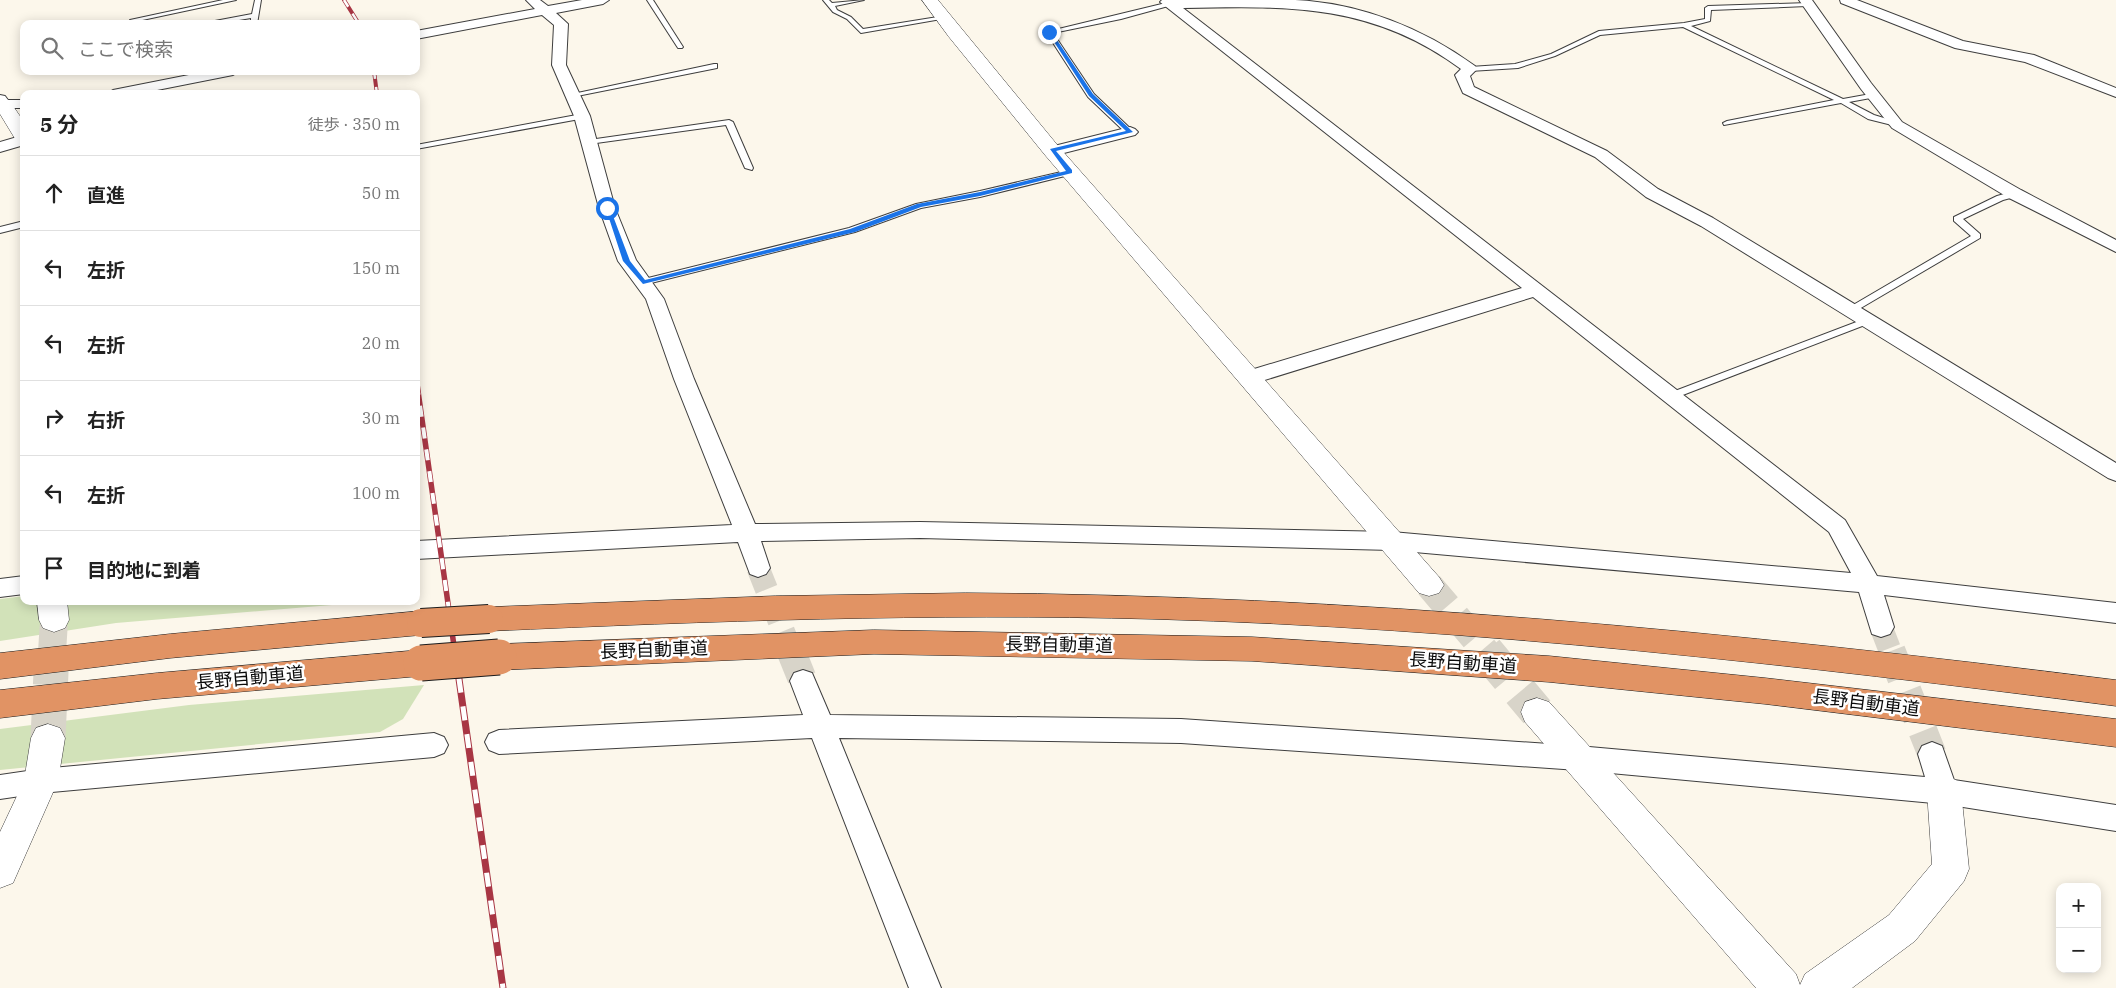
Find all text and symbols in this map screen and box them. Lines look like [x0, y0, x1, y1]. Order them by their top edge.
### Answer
search box [20, 20, 420, 75]
route end [1038, 21, 1061, 44]
icon: search [38, 34, 66, 62]
text: ここで検索 [78, 37, 173, 61]
text: 5 分 [40, 110, 78, 138]
text: 徒歩 · 350 m [308, 114, 400, 134]
icon: ahead [40, 179, 68, 207]
text: 直進 [87, 183, 125, 207]
text: 50 m [362, 183, 400, 203]
route start [596, 197, 619, 220]
icon: left [40, 254, 68, 282]
text: 左折 [87, 258, 125, 282]
text: 150 m [352, 258, 400, 278]
icon: left [40, 329, 68, 357]
text: 左折 [87, 333, 125, 357]
text: 20 m [362, 333, 400, 353]
icon: right [40, 404, 68, 432]
text: 右折 [87, 408, 125, 432]
text: 30 m [362, 408, 400, 428]
icon: left [40, 479, 68, 507]
text: 左折 [87, 483, 125, 507]
text: 100 m [352, 483, 400, 503]
icon: arrive [40, 554, 68, 582]
text: 目的地に到着 [87, 558, 201, 582]
street label: 長野自動車道 [1005, 632, 1113, 657]
street label: 長野自動車道 [600, 636, 708, 663]
street label: 長野自動車道 [1408, 647, 1518, 678]
street label: 長野自動車道 [195, 661, 305, 694]
street label: 長野自動車道 [1811, 685, 1921, 720]
map controls [2056, 883, 2101, 973]
button: + [2056, 883, 2101, 928]
button: − [2056, 928, 2101, 973]

